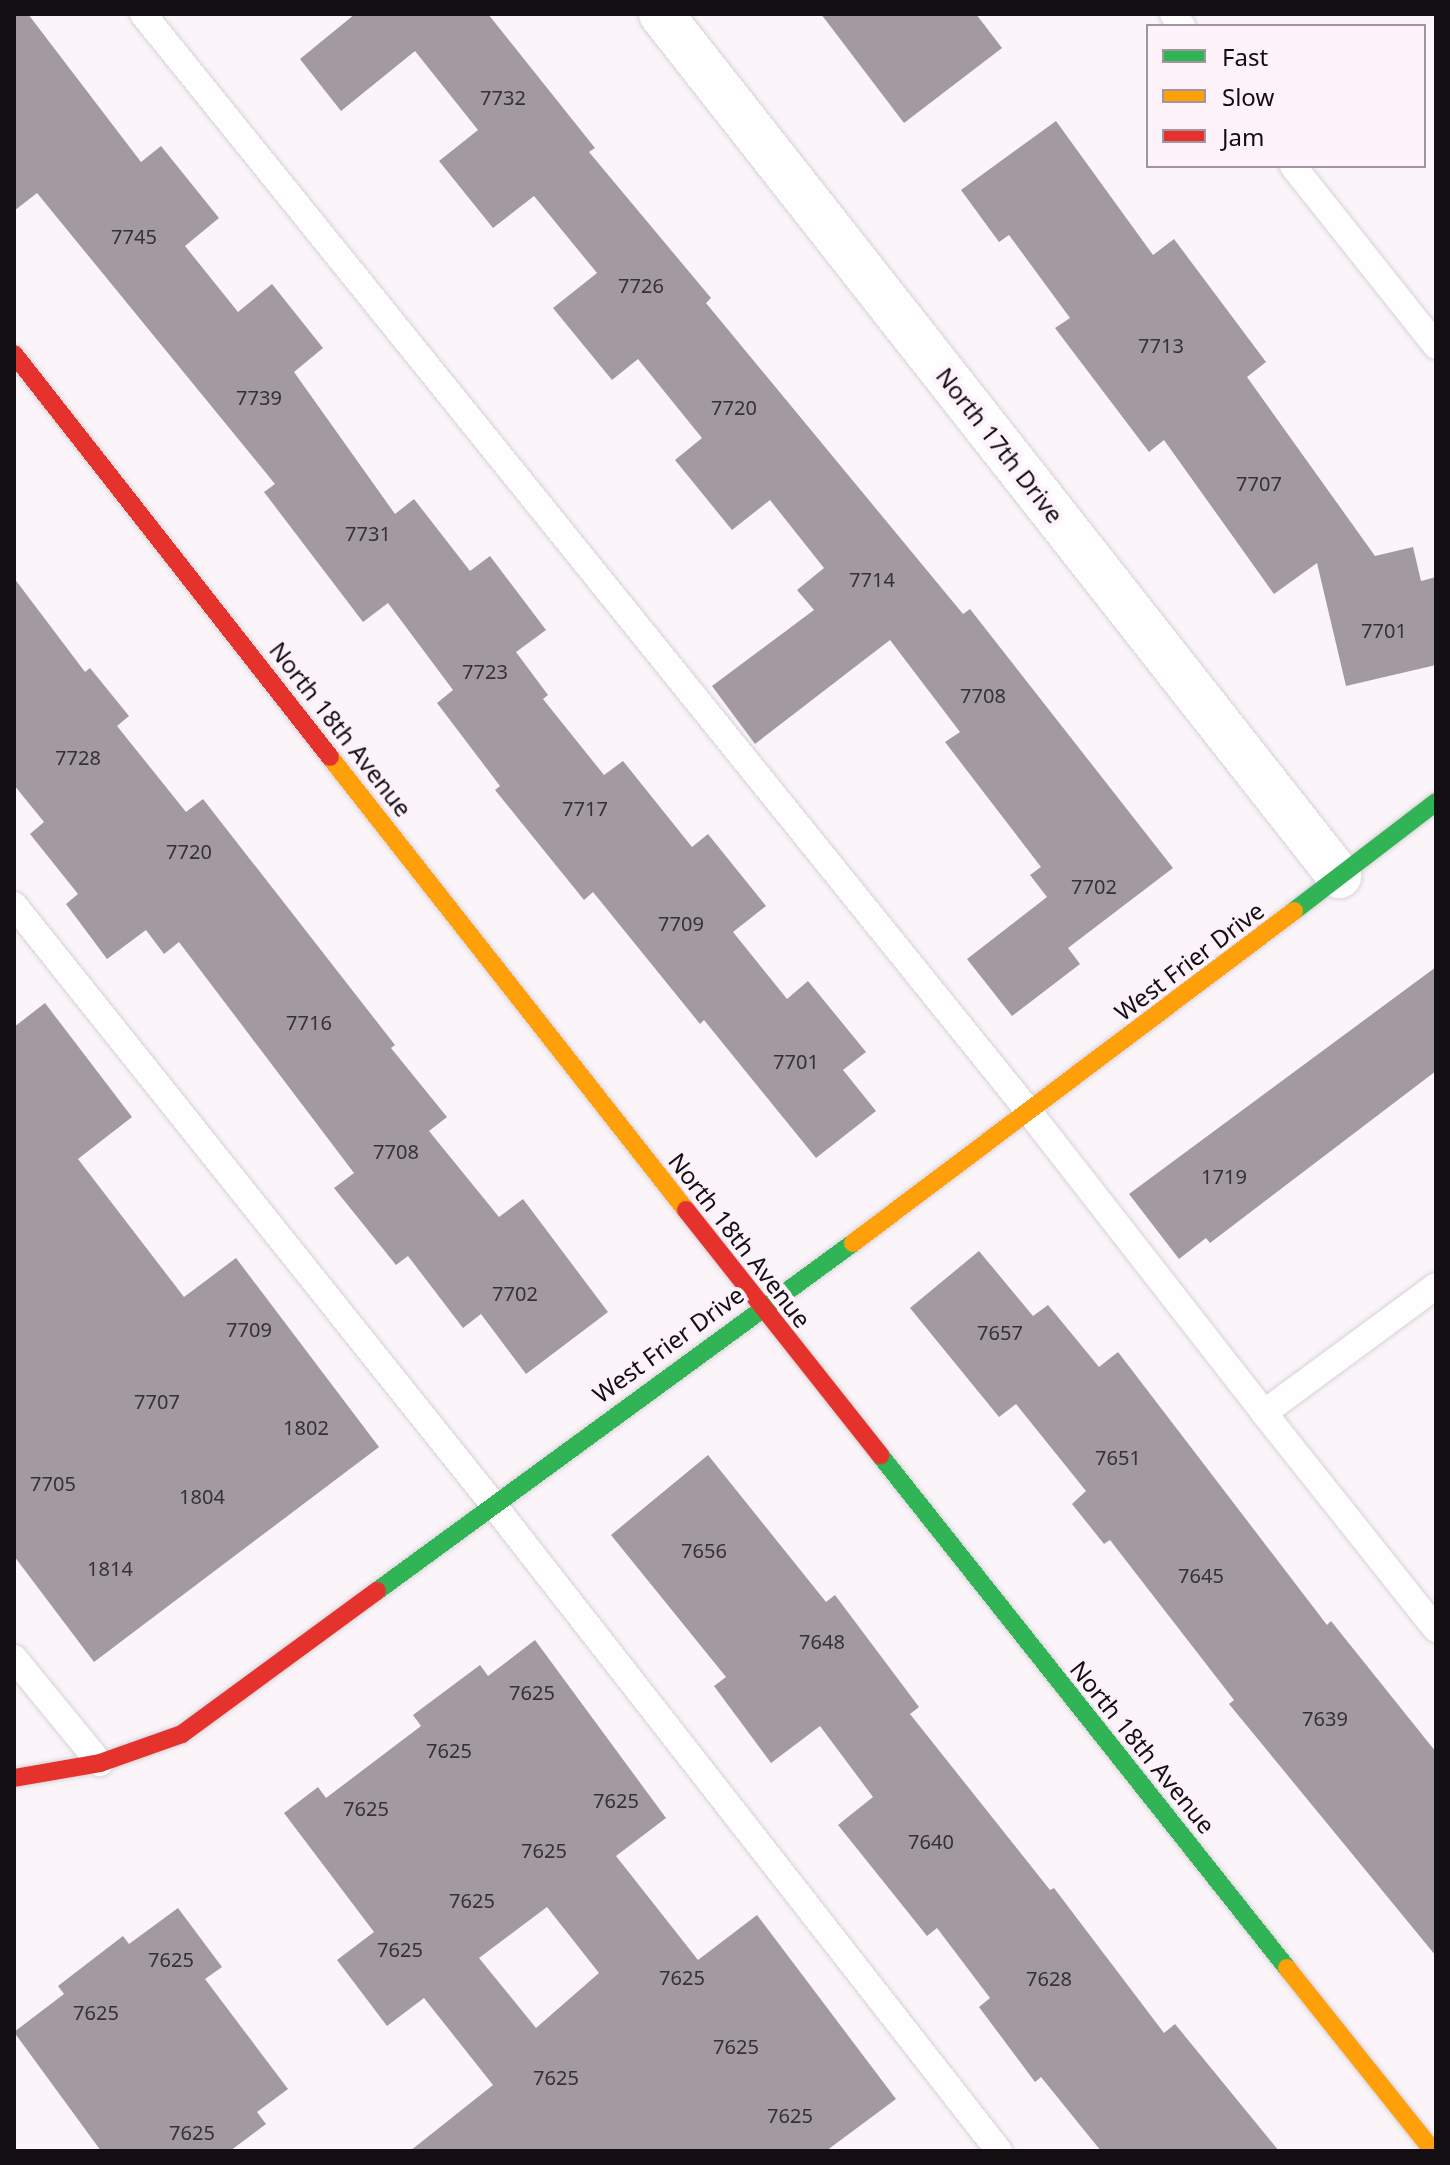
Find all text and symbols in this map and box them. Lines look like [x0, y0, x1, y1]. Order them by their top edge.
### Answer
legend [1146, 24, 1426, 168]
text: Fast [1222, 40, 1268, 73]
text: Slow [1222, 80, 1274, 113]
house number: 7732 [480, 85, 526, 109]
text: Jam [1222, 120, 1264, 153]
house number: 7745 [111, 224, 157, 248]
house number: 7726 [618, 273, 664, 297]
house number: 7713 [1138, 333, 1184, 357]
street label: North 17th Drive [930, 362, 1070, 528]
house number: 7739 [236, 385, 282, 409]
house number: 7720 [711, 395, 757, 419]
house number: 7707 [1236, 471, 1282, 495]
house number: 7731 [345, 521, 391, 545]
house number: 7714 [849, 567, 895, 591]
house number: 7701 [1361, 618, 1407, 642]
street label: North 18th Avenue [264, 636, 418, 822]
house number: 7723 [462, 659, 508, 683]
house number: 7708 [960, 683, 1006, 707]
house number: 7728 [55, 745, 101, 769]
house number: 7717 [562, 796, 608, 820]
house number: 7720 [166, 839, 212, 863]
house number: 7702 [1071, 874, 1117, 898]
street label: West Frier Drive [1109, 896, 1269, 1026]
house number: 7709 [658, 911, 704, 935]
house number: 7716 [286, 1010, 332, 1034]
house number: 7701 [773, 1049, 819, 1073]
house number: 7708 [373, 1139, 419, 1163]
street label: North 18th Avenue [663, 1147, 817, 1333]
house number: 1719 [1201, 1164, 1247, 1188]
street label: West Frier Drive [587, 1280, 749, 1408]
house number: 7702 [492, 1281, 538, 1305]
house number: 7709 [226, 1317, 272, 1341]
house number: 7657 [977, 1320, 1023, 1344]
house number: 7707 [134, 1389, 180, 1413]
house number: 1802 [283, 1415, 329, 1439]
house number: 7651 [1095, 1445, 1141, 1469]
house number: 7705 [30, 1471, 76, 1495]
house number: 1804 [179, 1484, 225, 1508]
house number: 7656 [681, 1538, 727, 1562]
house number: 1814 [87, 1556, 133, 1580]
house number: 7645 [1178, 1563, 1224, 1587]
house number: 7648 [799, 1629, 845, 1653]
street label: North 18th Avenue [1065, 1655, 1221, 1839]
house number: 7625 [509, 1680, 555, 1704]
house number: 7639 [1302, 1706, 1348, 1730]
house number: 7625 [426, 1738, 472, 1762]
house number: 7625 [593, 1788, 639, 1812]
house number: 7625 [343, 1796, 389, 1820]
house number: 7640 [908, 1829, 954, 1853]
house number: 7625 [521, 1838, 567, 1862]
house number: 7625 [449, 1888, 495, 1912]
house number: 7625 [377, 1937, 423, 1961]
house number: 7625 [148, 1947, 194, 1971]
house number: 7625 [659, 1965, 705, 1989]
house number: 7628 [1026, 1966, 1072, 1990]
house number: 7625 [73, 2000, 119, 2024]
house number: 7625 [713, 2034, 759, 2058]
house number: 7625 [533, 2065, 579, 2089]
house number: 7625 [767, 2103, 813, 2127]
house number: 7625 [169, 2120, 215, 2144]

